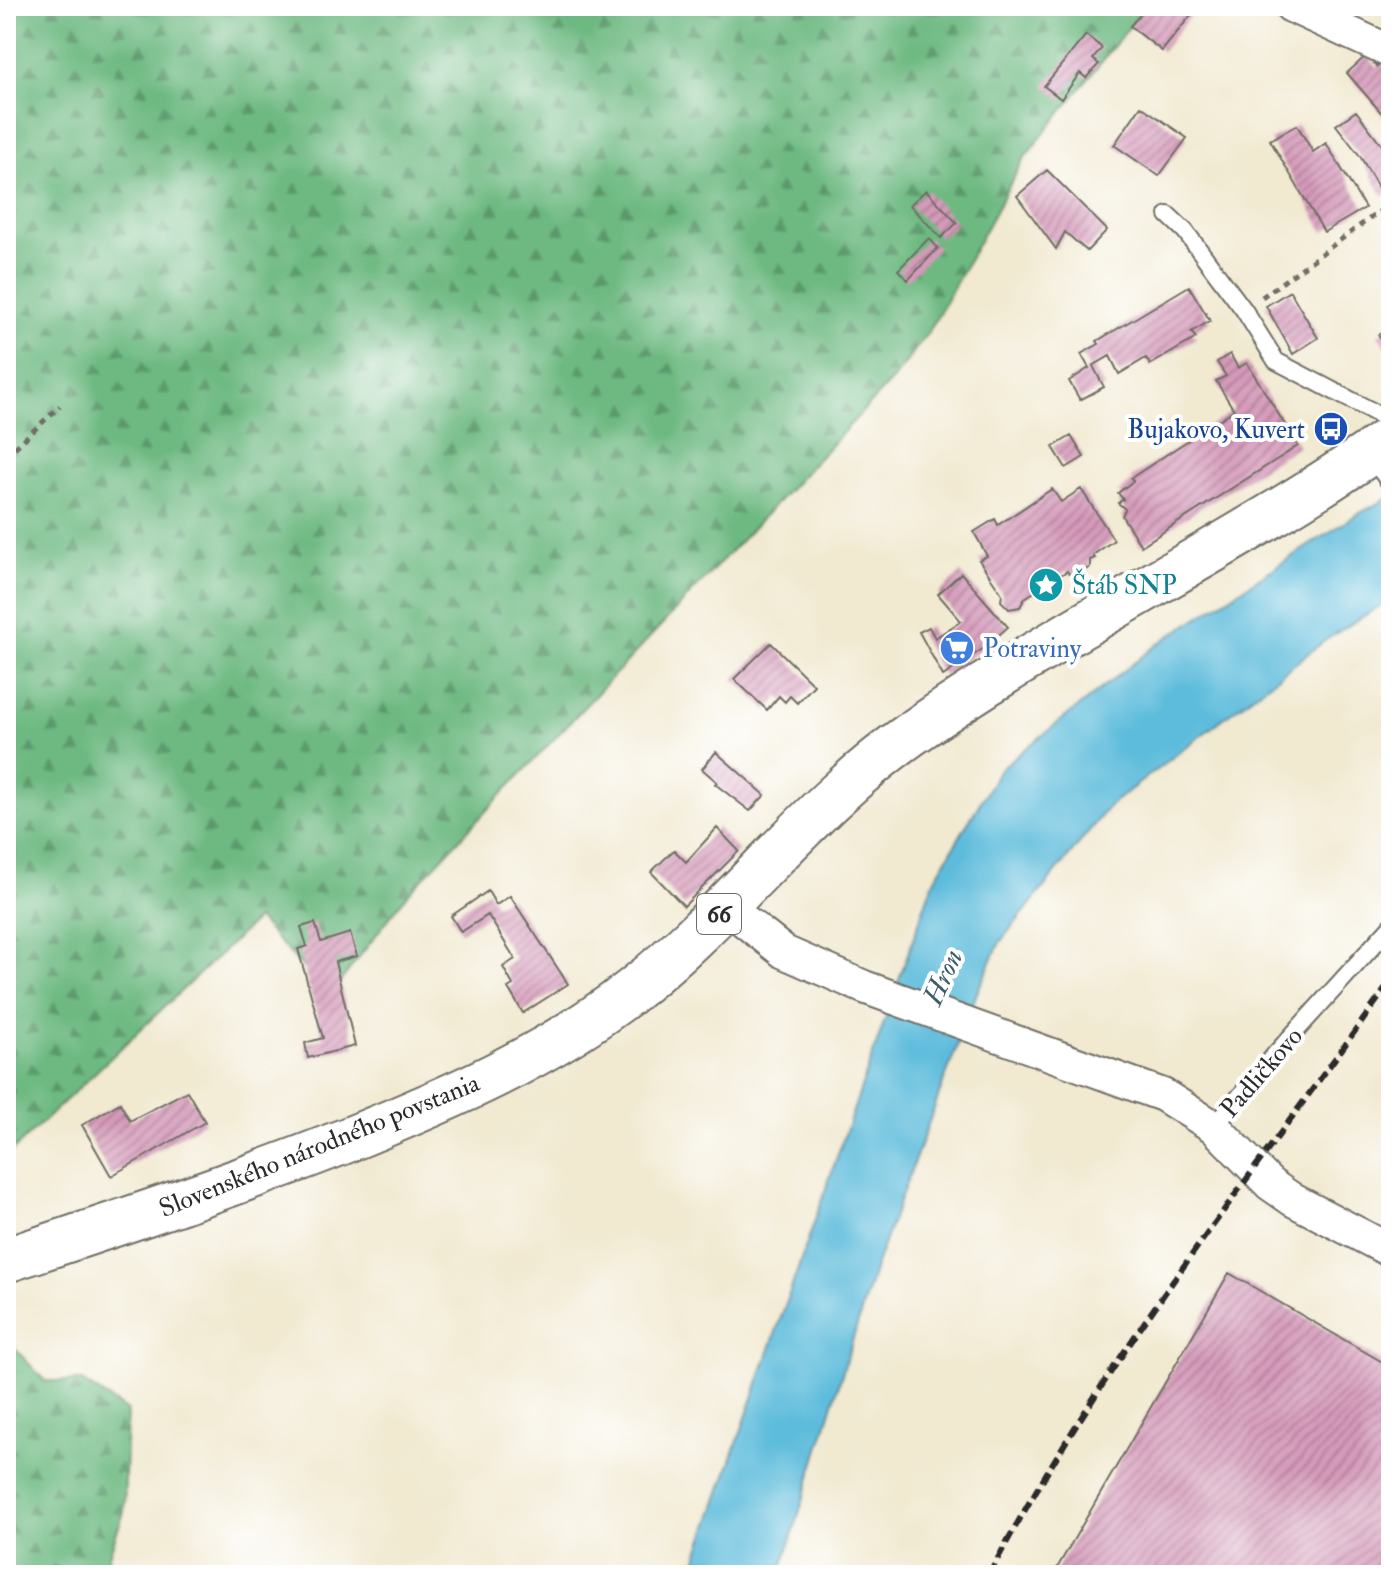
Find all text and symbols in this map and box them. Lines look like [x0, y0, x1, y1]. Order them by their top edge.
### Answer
bus stop icon: Bujakovo, Kuvert [1312, 410, 1350, 448]
place label: Bujakovo, Kuvert [1127, 414, 1305, 446]
place icon: Štáb SNP [1027, 566, 1065, 604]
place label: Štáb SNP [1072, 568, 1177, 602]
supermarket icon: Potraviny [938, 629, 976, 667]
place label: Potraviny [983, 633, 1082, 665]
road number: 66 [697, 894, 741, 934]
water label: Hron [915, 944, 971, 1013]
street label: Padličkovo [1214, 1021, 1310, 1125]
street label: Slovenského národného povstania [155, 1067, 485, 1226]

